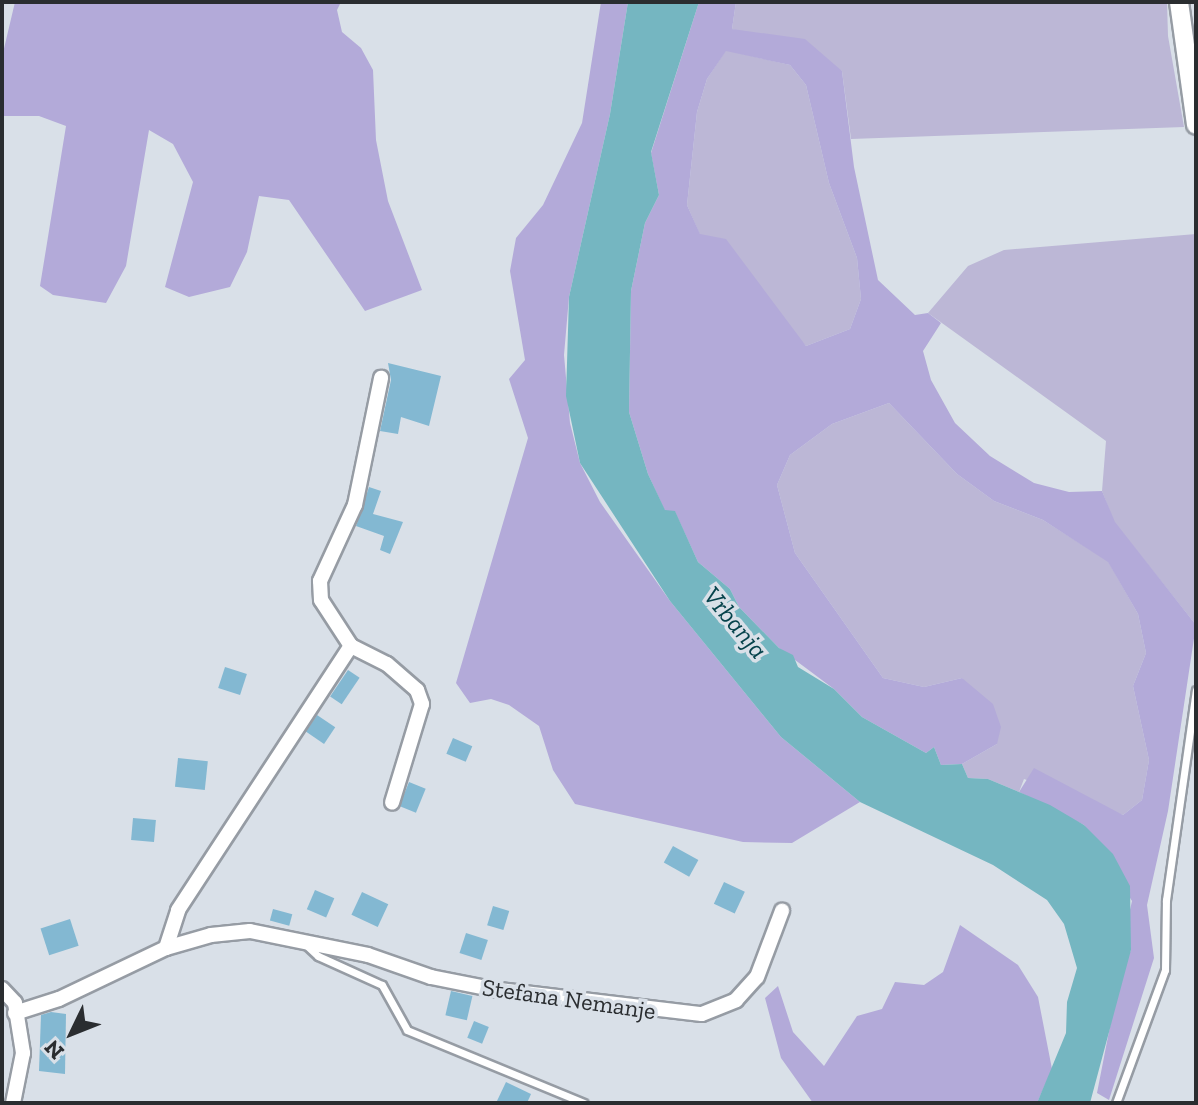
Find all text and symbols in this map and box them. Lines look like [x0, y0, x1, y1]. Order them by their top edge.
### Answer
water label: Vrbanja [696, 581, 774, 665]
street label: Stefana Nemanje [480, 973, 658, 1025]
north arrow [32, 993, 112, 1073]
text: N [39, 1034, 70, 1065]

